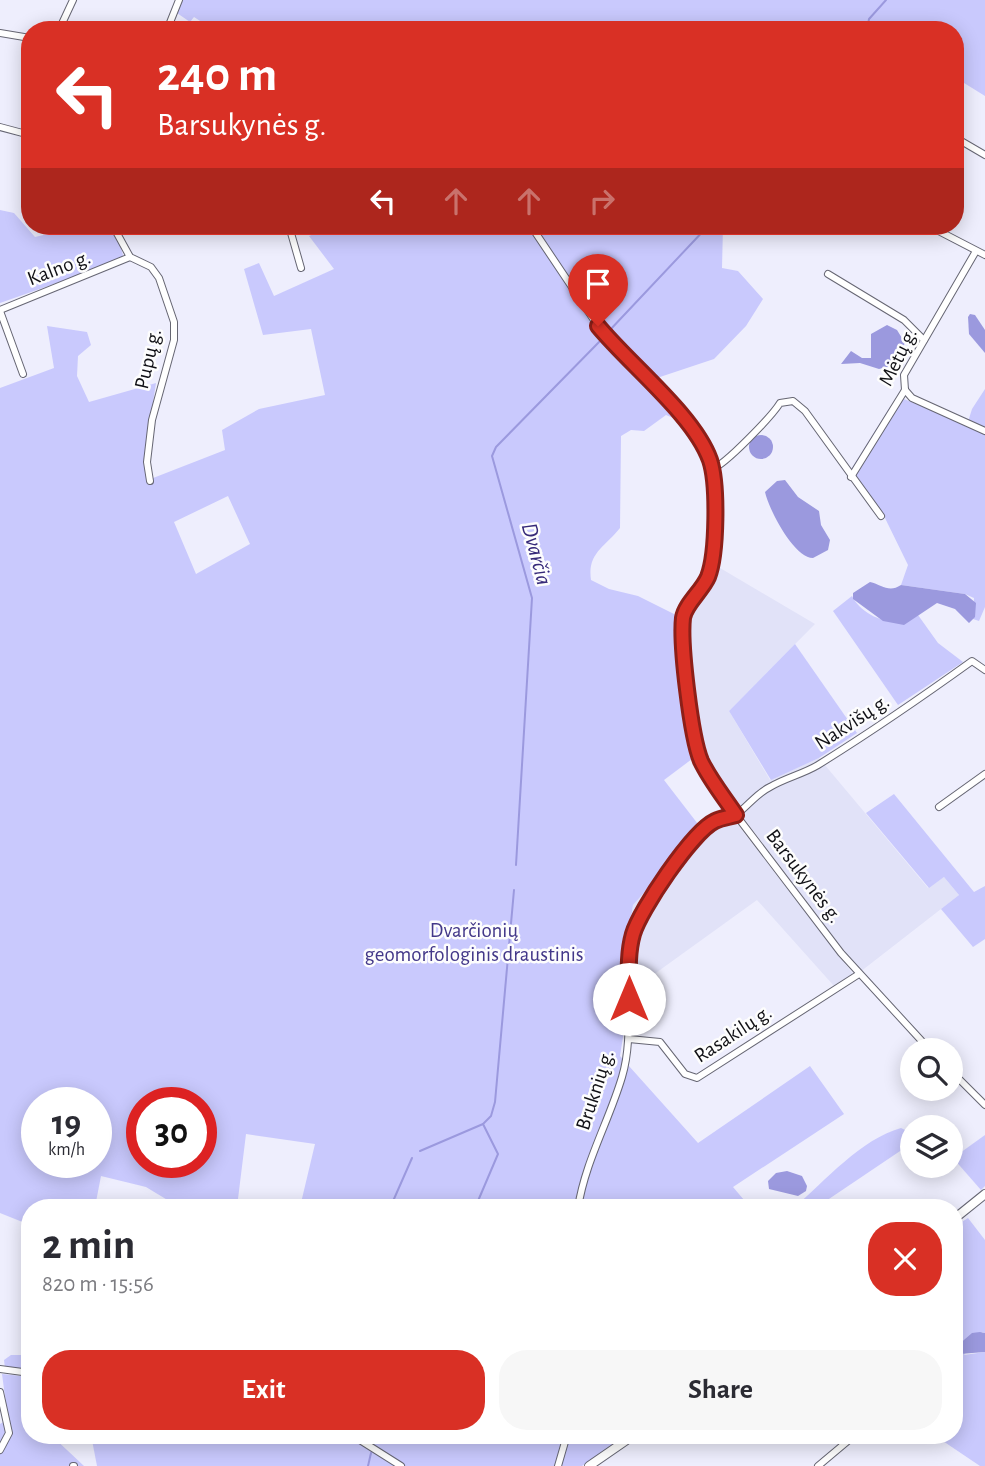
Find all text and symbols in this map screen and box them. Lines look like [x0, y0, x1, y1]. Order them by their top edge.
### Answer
icon: left [42, 49, 133, 140]
text: 240 m [157, 51, 277, 100]
text: Barsukynės g. [157, 109, 327, 141]
icon: left [364, 182, 402, 220]
icon: ahead [437, 182, 475, 220]
icon: ahead [510, 182, 548, 220]
icon: right [583, 182, 621, 220]
street label: Kalno g. [25, 246, 93, 290]
pin [568, 254, 628, 326]
icon: arrive [579, 265, 617, 303]
street label: Mėtų g. [875, 325, 921, 389]
street label: Pupų g. [131, 327, 165, 391]
water label: Dvarčia [517, 520, 555, 588]
street label: Nakvišų g. [811, 690, 893, 754]
street label: Barsukynės g. [762, 825, 846, 927]
park label: Dvarčionių geomorfologinis draustinis [364, 920, 584, 965]
position arrow [592, 962, 666, 1036]
street label: Rasakilų g. [691, 1001, 775, 1067]
map controls [900, 1038, 963, 1178]
button: search [900, 1038, 963, 1101]
street label: Bruknių g. [572, 1047, 618, 1133]
speed limit sign: 30 [126, 1087, 217, 1178]
text: 19 [52, 1106, 81, 1141]
button: layers [900, 1115, 963, 1178]
text: km/h [48, 1141, 85, 1159]
button: close [868, 1222, 942, 1296]
text: 2 min [42, 1224, 135, 1266]
text: 820 m · 15:56 [42, 1273, 154, 1296]
button: Exit [42, 1350, 485, 1430]
button: Share [499, 1350, 942, 1430]

